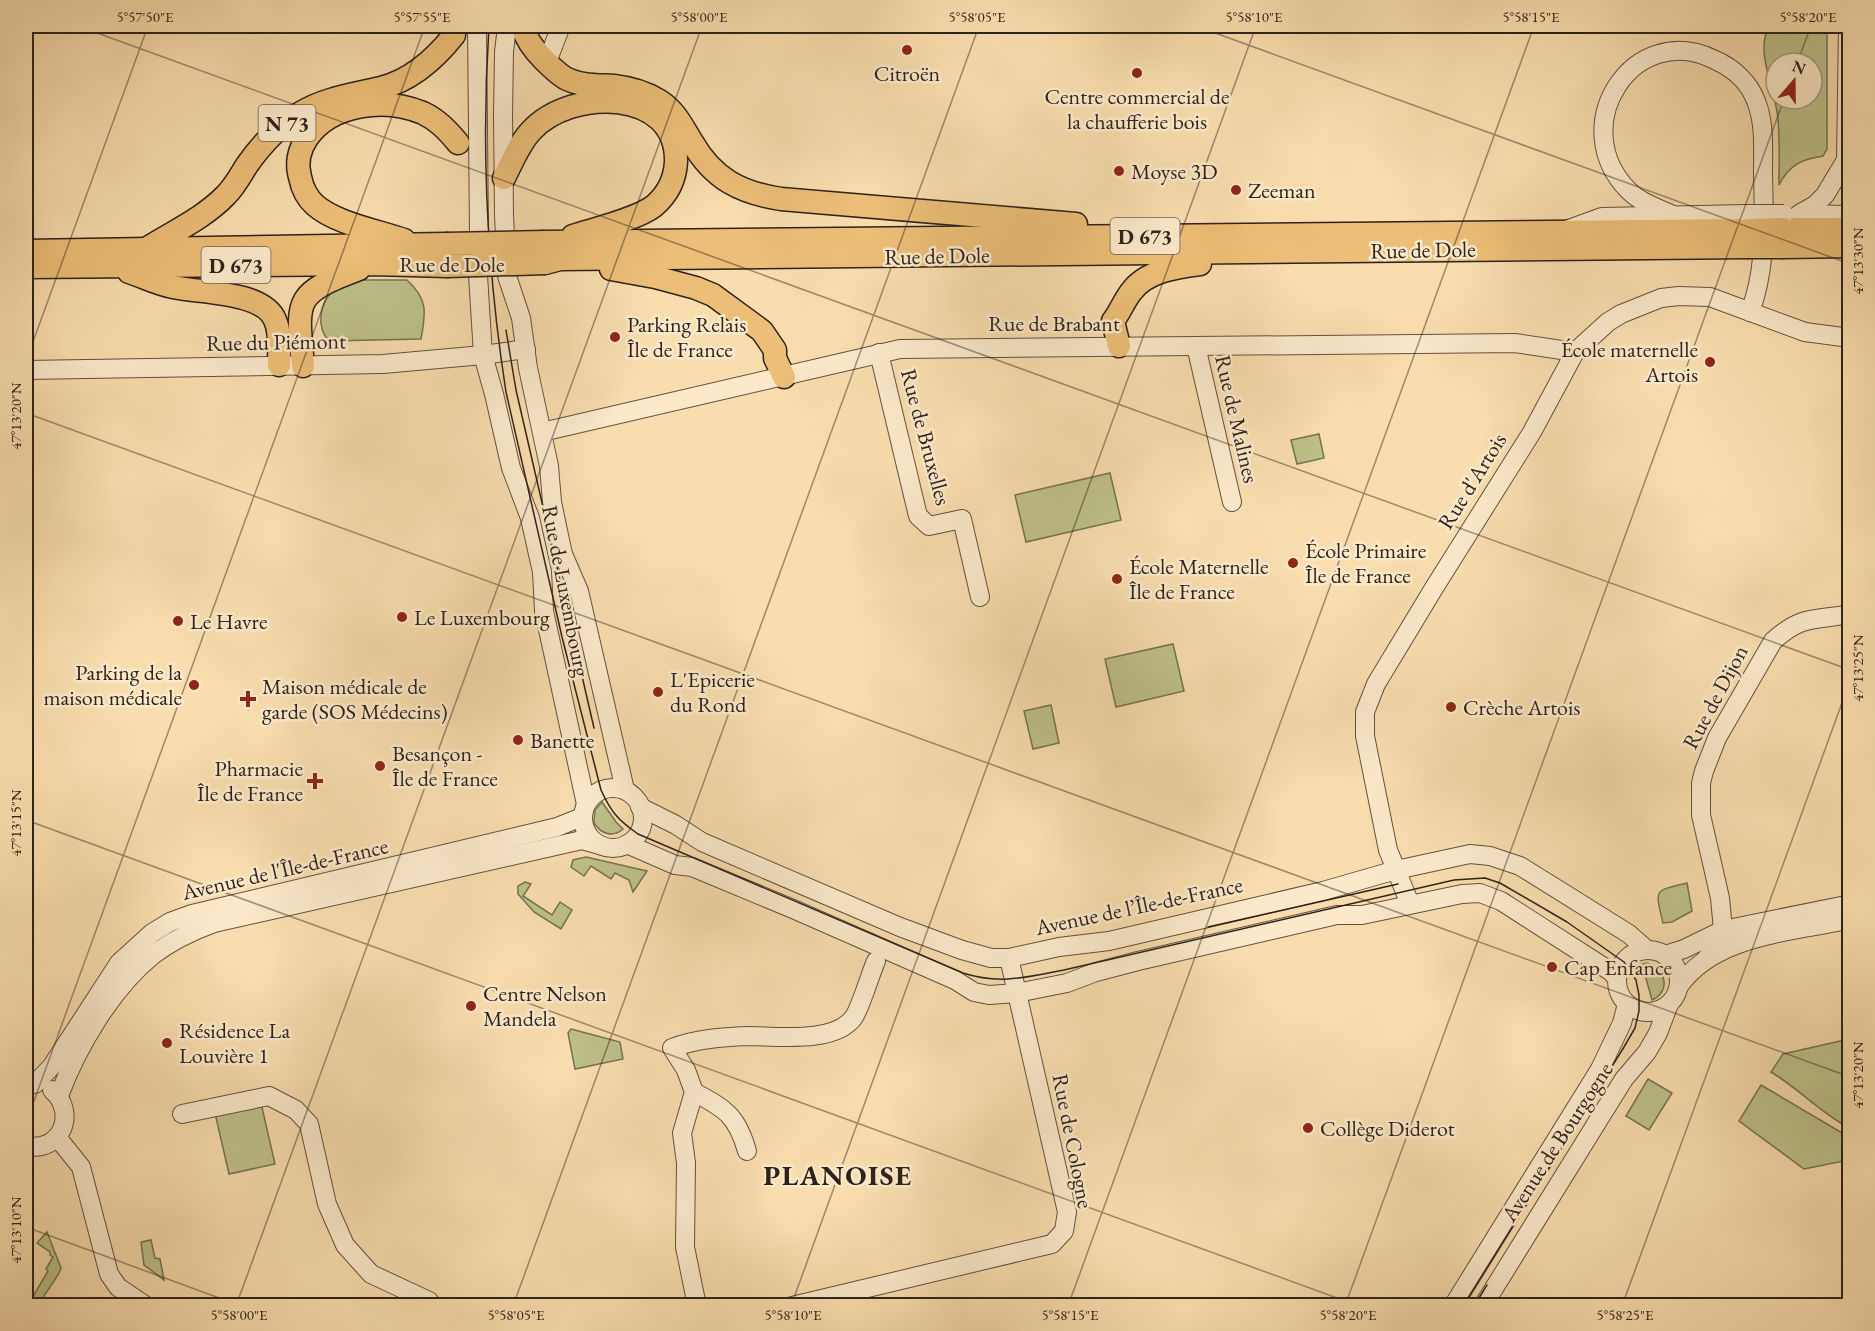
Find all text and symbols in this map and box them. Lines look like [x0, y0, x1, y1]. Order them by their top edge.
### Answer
text: 5°57'50"E [117, 7, 174, 26]
text: 5°57'55"E [394, 7, 451, 26]
text: 5°58'00"E [671, 7, 728, 26]
text: 5°58'05"E [949, 7, 1006, 26]
text: 5°58'10"E [1226, 7, 1283, 26]
text: 5°58'15"E [1503, 7, 1560, 26]
text: 5°58'20"E [1780, 7, 1837, 26]
marker: Citroën [900, 43, 914, 57]
north arrow [1764, 51, 1824, 111]
text: N [1789, 55, 1809, 79]
place label: Citroën [874, 59, 941, 88]
marker: Centre commercial de la chaufferie bois [1130, 66, 1144, 80]
place label: Centre commercial de la chaufferie bois [1044, 82, 1230, 136]
road number: N 73 [258, 105, 316, 141]
place label: Moyse 3D [1131, 157, 1218, 186]
marker: Moyse 3D [1112, 164, 1126, 178]
place label: Zeeman [1248, 176, 1316, 205]
marker: Zeeman [1229, 183, 1243, 197]
road number: D 673 [1110, 218, 1180, 254]
text: 47°13'30"N [1848, 227, 1867, 295]
street label: Rue de Dole [1370, 235, 1476, 265]
street label: Rue de Dole [884, 241, 990, 271]
road number: D 673 [202, 247, 270, 283]
street label: Rue de Dole [399, 250, 505, 279]
street label: Rue de Brabant [988, 309, 1120, 338]
place label: Parking Relais Île de France [627, 310, 746, 364]
street label: Rue du Piémont [206, 326, 346, 358]
marker: Parking Relais Île de France [608, 330, 622, 344]
place label: École maternelle Artois [1561, 335, 1698, 389]
street label: Rue de Malines [1208, 352, 1266, 486]
marker: École maternelle Artois [1703, 355, 1717, 369]
street label: Rue de Bruxelles [894, 366, 958, 508]
text: 47°13'20"N [6, 382, 25, 450]
street label: Rue d'Artois [1431, 427, 1513, 535]
street label: Rue de Luxembourg [535, 503, 597, 680]
place label: École Primaire Île de France [1305, 536, 1427, 590]
place label: École Maternelle Île de France [1129, 552, 1269, 606]
marker: École Primaire Île de France [1286, 556, 1300, 570]
marker: École Maternelle Île de France [1110, 572, 1124, 586]
place label: Le Luxembourg [414, 603, 550, 632]
place label: Le Havre [190, 607, 268, 636]
marker: Le Luxembourg [395, 610, 409, 624]
marker: Le Havre [171, 614, 185, 628]
text: 47°13'25"N [1848, 634, 1867, 702]
street label: Rue de Dijon [1675, 640, 1755, 754]
place label: Parking de la maison médicale [43, 658, 182, 712]
place label: L'Epicerie du Rond [670, 665, 755, 719]
place label: Maison médicale de garde (SOS Médecins) [262, 672, 448, 726]
marker: Parking de la maison médicale [187, 678, 201, 692]
marker: L'Epicerie du Rond [651, 685, 665, 699]
marker: Maison médicale de garde (SOS Médecins) [239, 690, 257, 708]
place label: Crèche Artois [1463, 693, 1580, 722]
marker: Crèche Artois [1444, 700, 1458, 714]
place label: Banette [530, 726, 595, 755]
marker: Banette [511, 733, 525, 747]
place label: Besançon - Île de France [392, 739, 498, 793]
place label: Pharmacie Île de France [197, 754, 303, 808]
marker: Besançon - Île de France [373, 759, 387, 773]
marker: Pharmacie Île de France [308, 774, 322, 788]
text: 47°13'15"N [6, 789, 25, 857]
street label: Avenue de l'Île-de-France [178, 831, 391, 907]
street label: Avenue de l’Île-de-France [1032, 870, 1246, 942]
place label: Cap Enfance [1564, 953, 1673, 982]
marker: Cap Enfance [1545, 960, 1559, 974]
place label: Centre Nelson Mandela [483, 979, 607, 1033]
marker: Centre Nelson Mandela [464, 999, 478, 1013]
place label: Résidence La Louvière 1 [179, 1016, 290, 1070]
marker: Résidence La Louvière 1 [160, 1036, 174, 1050]
text: 47°13'20"N [1848, 1041, 1867, 1109]
street label: Avenue de Bourgogne [1494, 1056, 1620, 1228]
street label: Rue de Cologne [1046, 1071, 1100, 1211]
place label: Collège Diderot [1320, 1114, 1455, 1143]
marker: Collège Diderot [1301, 1121, 1315, 1135]
district label: PLANOISE [763, 1157, 913, 1193]
text: 47°13'10"N [6, 1196, 25, 1264]
text: 5°58'00"E [211, 1305, 268, 1324]
text: 5°58'05"E [488, 1305, 545, 1324]
text: 5°58'10"E [765, 1305, 822, 1324]
text: 5°58'15"E [1042, 1305, 1099, 1324]
text: 5°58'20"E [1320, 1305, 1377, 1324]
text: 5°58'25"E [1597, 1305, 1654, 1324]

